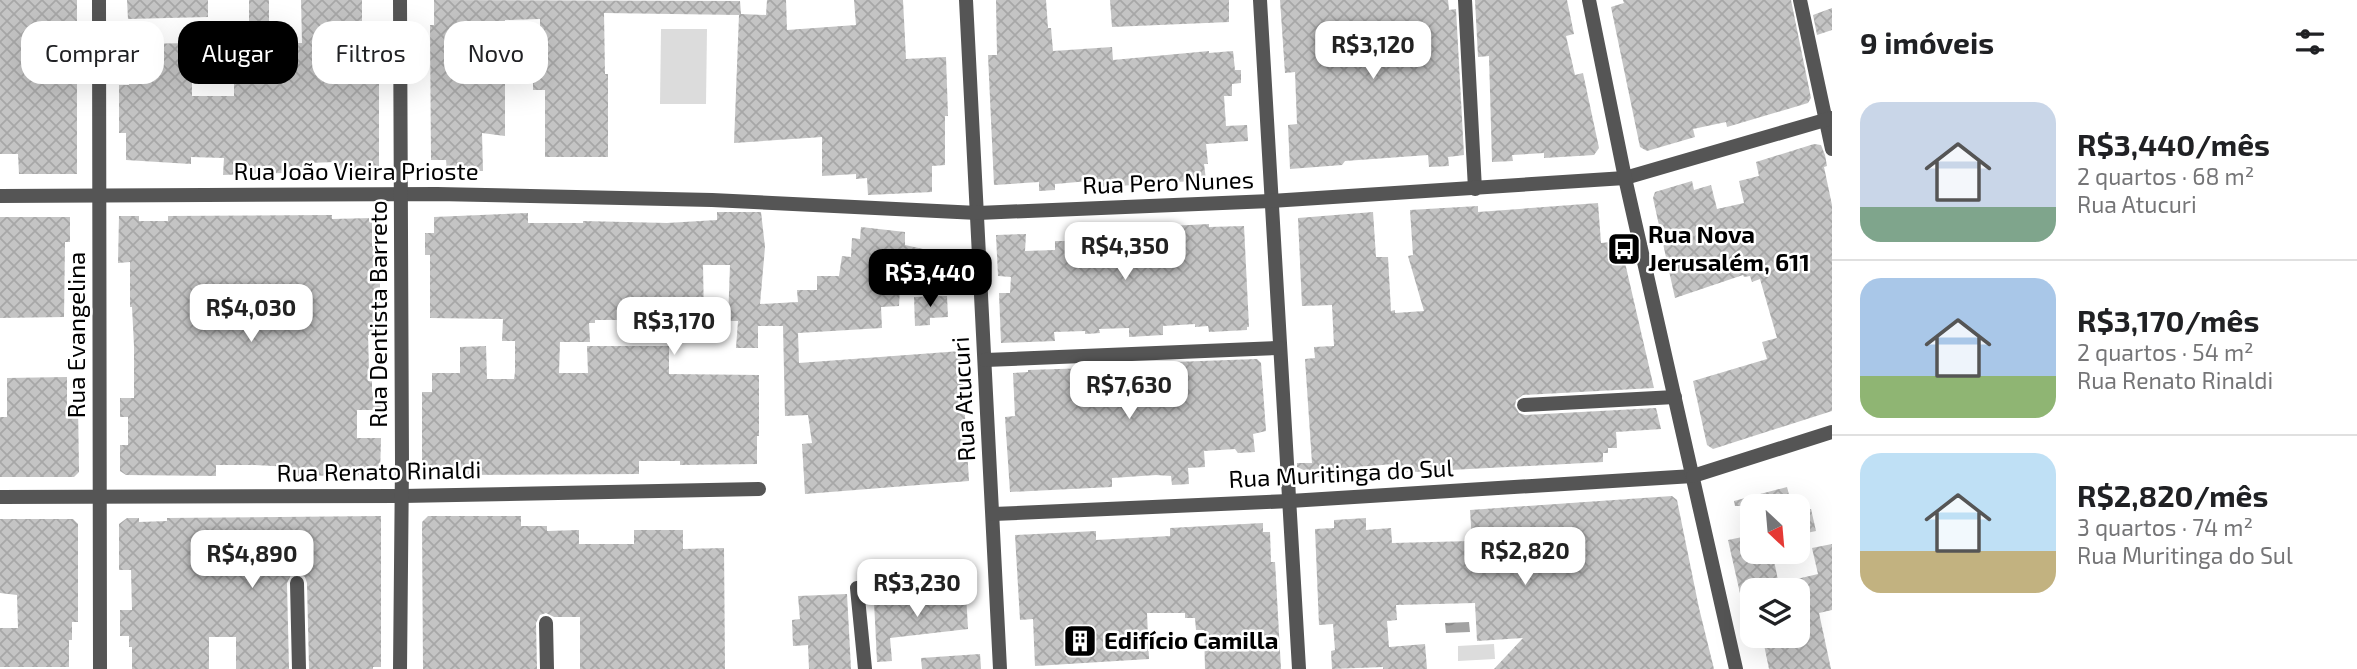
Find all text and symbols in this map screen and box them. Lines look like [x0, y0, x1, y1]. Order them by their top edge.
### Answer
chip: Comprar [21, 21, 164, 84]
chip: Alugar [178, 21, 298, 84]
chip: Filtros [312, 21, 430, 84]
chip: Novo [444, 21, 548, 84]
pin: R$3,120 [1308, 22, 1438, 81]
icon: filters [2291, 23, 2329, 61]
text: 9 imóveis [1860, 24, 1994, 60]
text: R$3,120 [1331, 30, 1415, 58]
text: R$3,440/mês [2077, 126, 2270, 162]
icon: home [1916, 130, 2000, 214]
street label: Rua João Vieira Prioste [233, 156, 479, 185]
text: 2 quartos · 68 m² [2077, 162, 2254, 190]
street label: Rua Pero Nunes [1082, 164, 1254, 199]
text: Rua Atucuri [2077, 190, 2197, 218]
street label: Rua Dentista Barreto [363, 200, 392, 428]
place label: Rua Nova Jerusalém, 611 [1648, 219, 1810, 276]
pin: R$4,350 [1060, 222, 1190, 282]
bus stop icon: Rua Nova Jerusalém, 611 [1605, 230, 1643, 268]
text: R$4,350 [1081, 231, 1169, 259]
pin: R$3,440 [865, 250, 995, 309]
street label: Rua Evangelina [61, 252, 90, 418]
text: R$3,440 [885, 258, 975, 286]
pin: R$4,030 [186, 284, 316, 344]
text: R$4,030 [206, 293, 296, 321]
pin: R$3,170 [609, 298, 739, 357]
text: R$3,170/mês [2077, 302, 2259, 338]
text: R$3,170 [633, 306, 715, 334]
icon: home [1916, 306, 2000, 390]
street label: Rua Atucuri [945, 336, 980, 462]
text: 2 quartos · 54 m² [2077, 338, 2254, 366]
pin: R$7,630 [1064, 362, 1194, 421]
text: Rua Renato Rinaldi [2077, 366, 2273, 394]
text: R$7,630 [1086, 370, 1172, 398]
street label: Rua Muritinga do Sul [1228, 452, 1454, 493]
street label: Rua Renato Rinaldi [276, 454, 482, 487]
text: R$2,820/mês [2077, 477, 2268, 513]
icon: home [1916, 481, 2000, 565]
north arrow [1740, 494, 1810, 564]
map controls [1740, 494, 1810, 648]
text: 3 quartos · 74 m² [2077, 513, 2253, 541]
pin: R$2,820 [1460, 528, 1590, 587]
pin: R$4,890 [187, 530, 317, 590]
text: R$2,820 [1480, 536, 1570, 564]
text: R$4,890 [207, 539, 297, 567]
text: Rua Muritinga do Sul [2077, 541, 2293, 569]
pin: R$3,230 [852, 560, 982, 619]
text: R$3,230 [873, 568, 961, 596]
button: layers [1740, 578, 1810, 648]
building icon: Edifício Camilla [1061, 622, 1099, 660]
place label: Edifício Camilla [1104, 625, 1278, 654]

